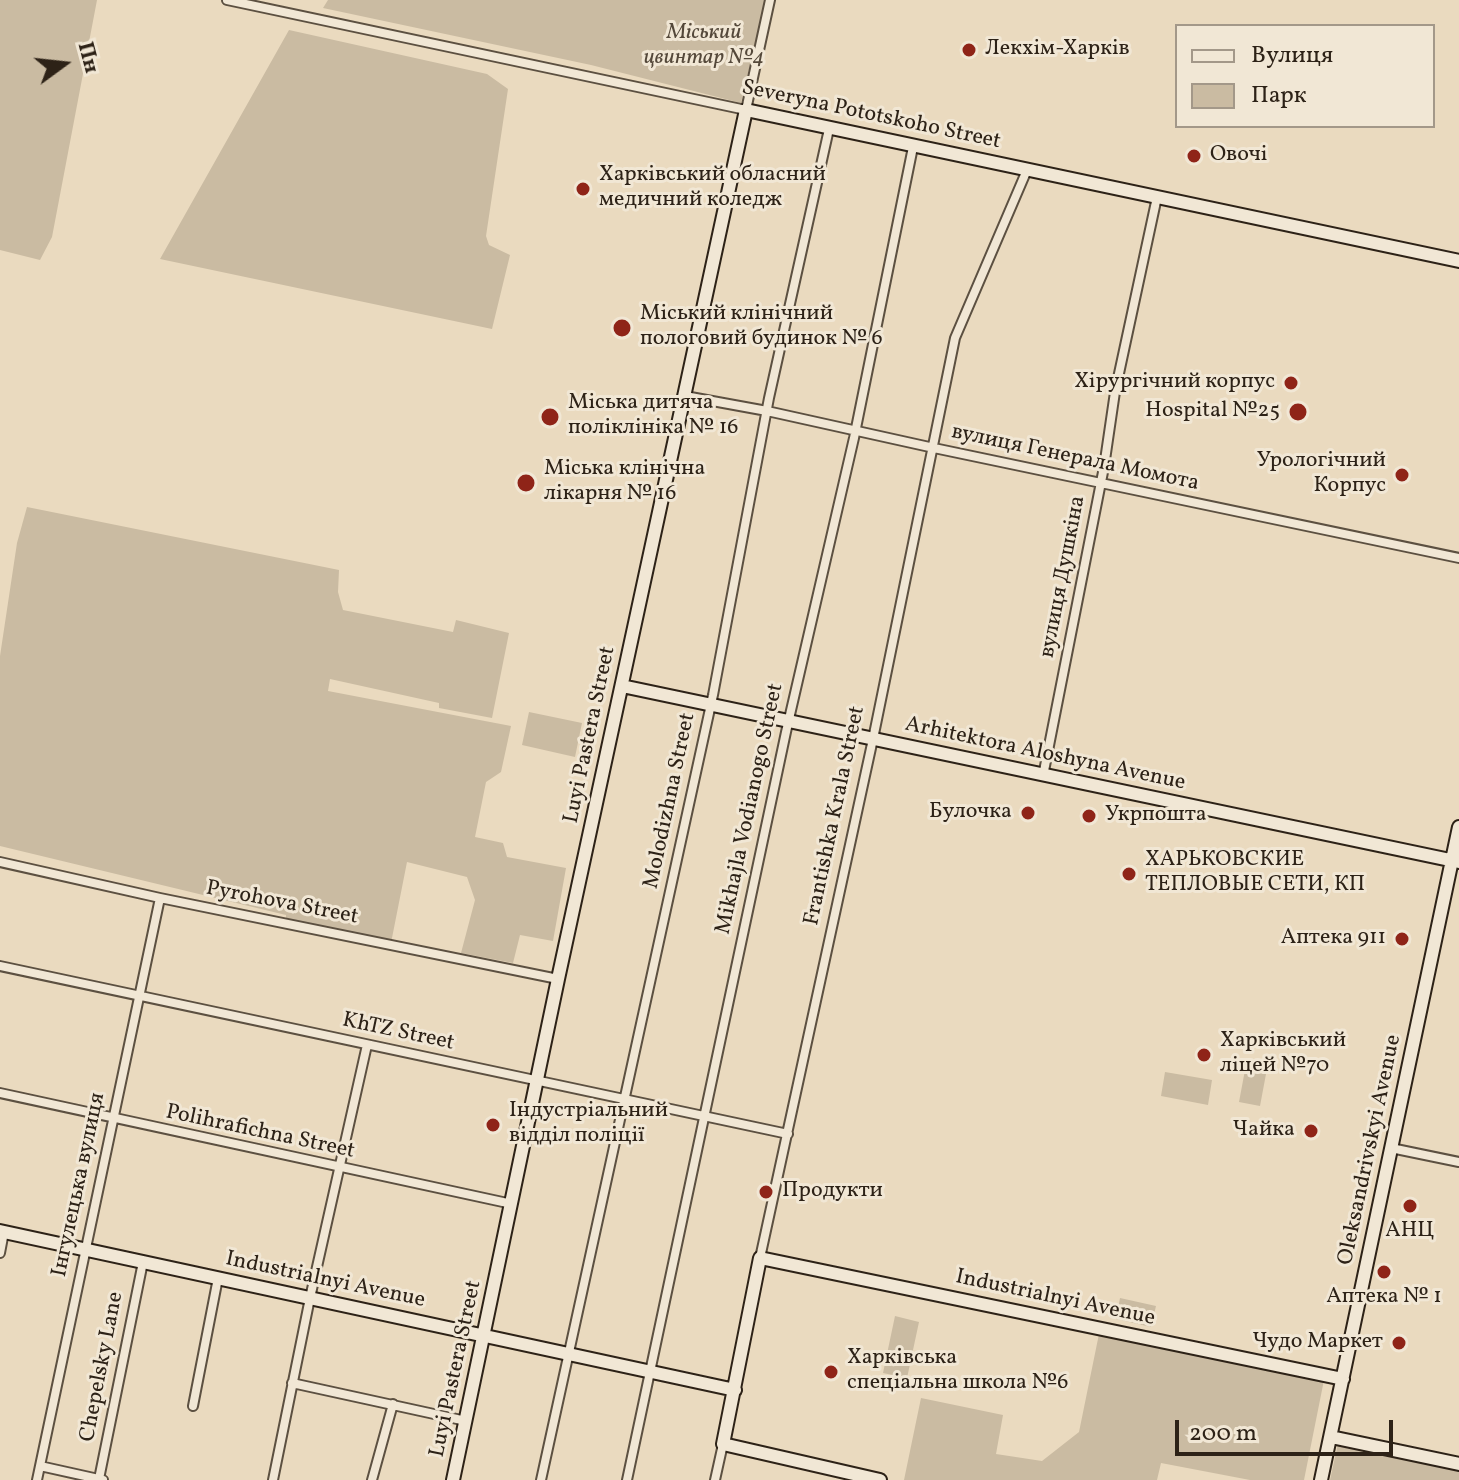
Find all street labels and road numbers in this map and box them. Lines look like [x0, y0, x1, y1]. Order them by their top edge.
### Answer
street label: Severyna Pototskoho Street [739, 76, 1003, 156]
street label: вулиця Генерала Момота [949, 420, 1201, 498]
street label: вулиця Душкіна [1035, 494, 1093, 660]
street label: Luyi Pastera Street [559, 644, 623, 826]
street label: Mikhajla Vodianogo Street [711, 681, 791, 937]
street label: Frantishka Krala Street [800, 704, 872, 928]
street label: Molodizhna Street [639, 711, 703, 891]
street label: Arhitektora Aloshyna Avenue [902, 712, 1188, 798]
street label: Pyrohova Street [204, 876, 360, 932]
street label: KhTZ Street [340, 1008, 456, 1058]
street label: Oleksandrivskyi Avenue [1334, 1032, 1408, 1268]
street label: Інгулецька вулиця [48, 1090, 112, 1280]
street label: Polihrafichna Street [163, 1100, 357, 1166]
street label: Industrialnyi Avenue [223, 1247, 427, 1315]
street label: Industrialnyi Avenue [953, 1265, 1157, 1333]
street label: Luyi Pastera Street [425, 1278, 489, 1460]
street label: Chepelsky Lane [76, 1290, 130, 1444]

